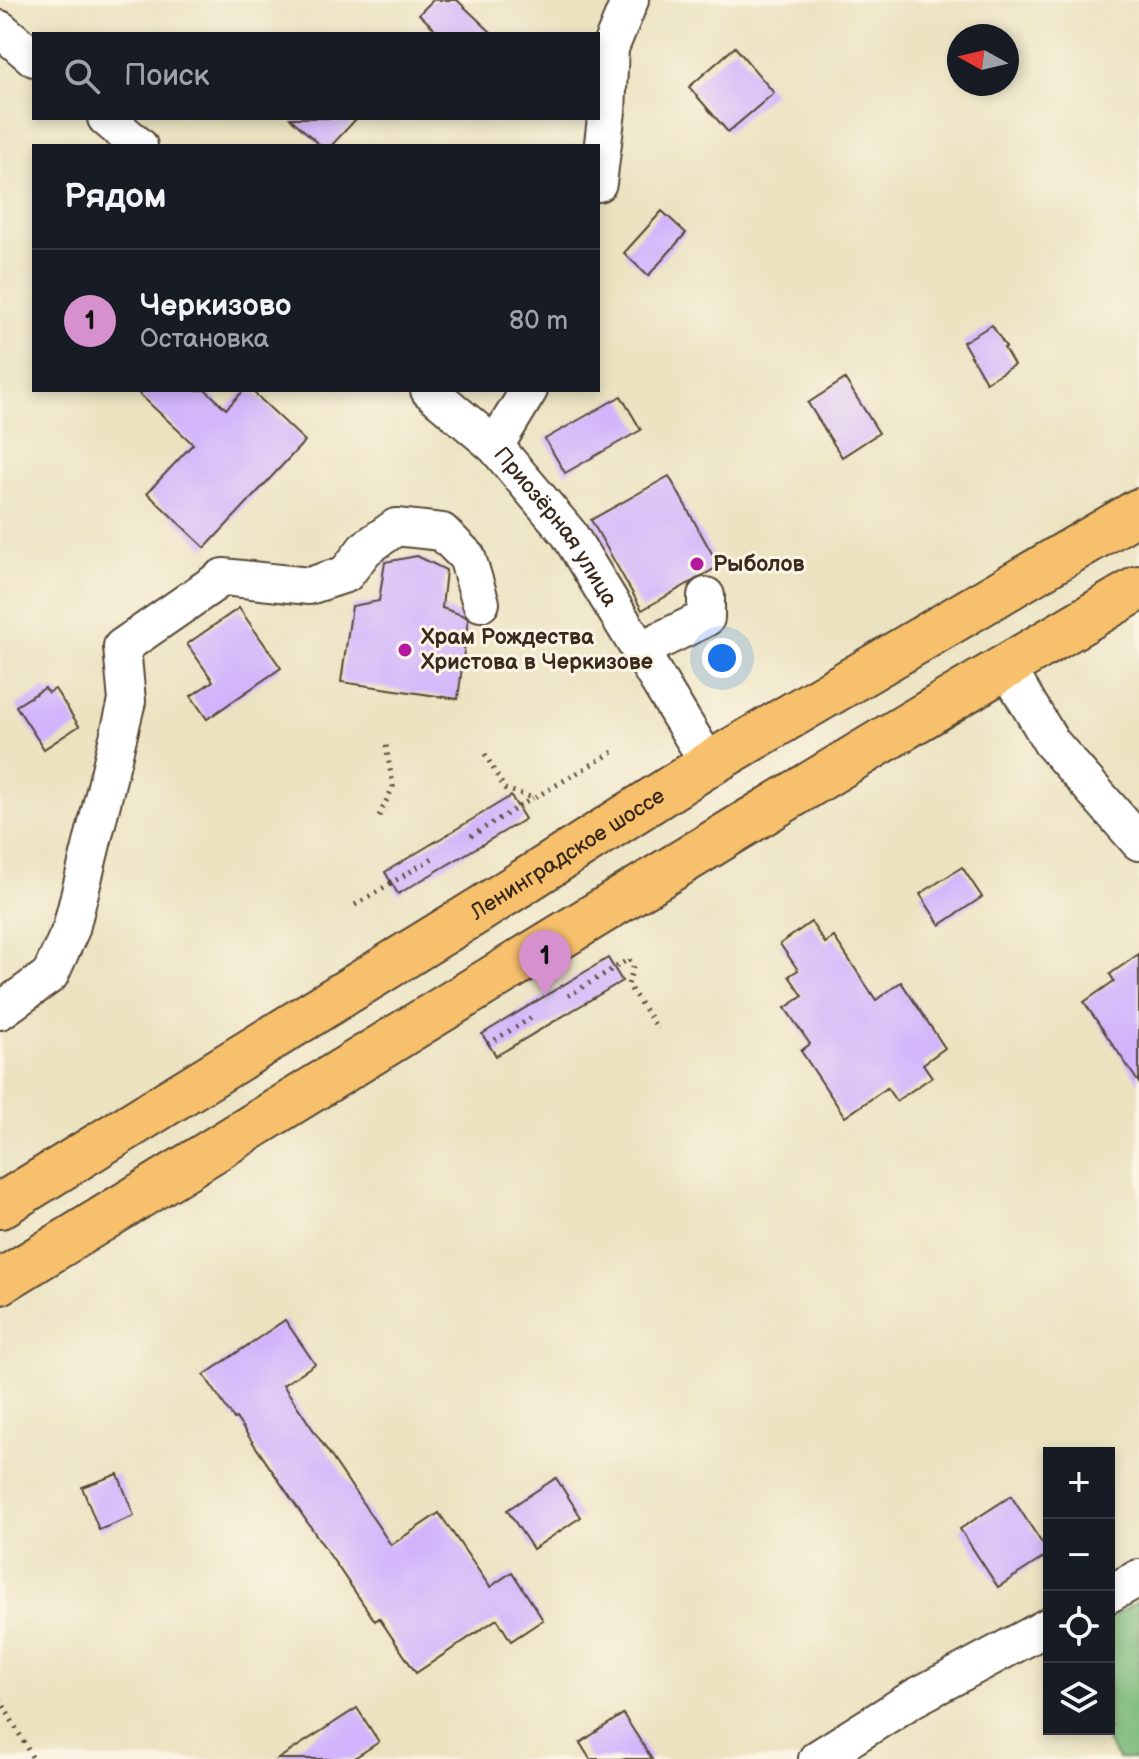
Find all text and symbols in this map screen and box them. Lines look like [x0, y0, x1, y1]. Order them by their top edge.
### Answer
north arrow [947, 24, 1019, 96]
search box [32, 32, 600, 120]
icon: search [60, 54, 104, 98]
text: Поиск [124, 58, 210, 94]
text: Рядом [64, 176, 166, 217]
text: Черкизово [140, 288, 292, 324]
text: 1 [85, 306, 95, 337]
text: 80 m [509, 306, 568, 337]
text: Остановка [140, 324, 269, 355]
street label: Приозёрная улица [488, 441, 623, 612]
place label: Рыболов [713, 551, 805, 578]
marker: Рыболов [688, 555, 706, 573]
place label: Храм Рождества Христова в Черкизове [420, 624, 653, 676]
your location [702, 638, 742, 678]
marker: Храм Рождества Христова в Черкизове [396, 641, 414, 659]
street label: Ленинградское шоссе [465, 782, 670, 926]
pin: 1 [519, 930, 571, 996]
map controls [1043, 1447, 1115, 1735]
button: + [1043, 1447, 1115, 1519]
button: − [1043, 1519, 1115, 1591]
button: locate [1043, 1591, 1115, 1663]
button: layers [1043, 1663, 1115, 1735]

